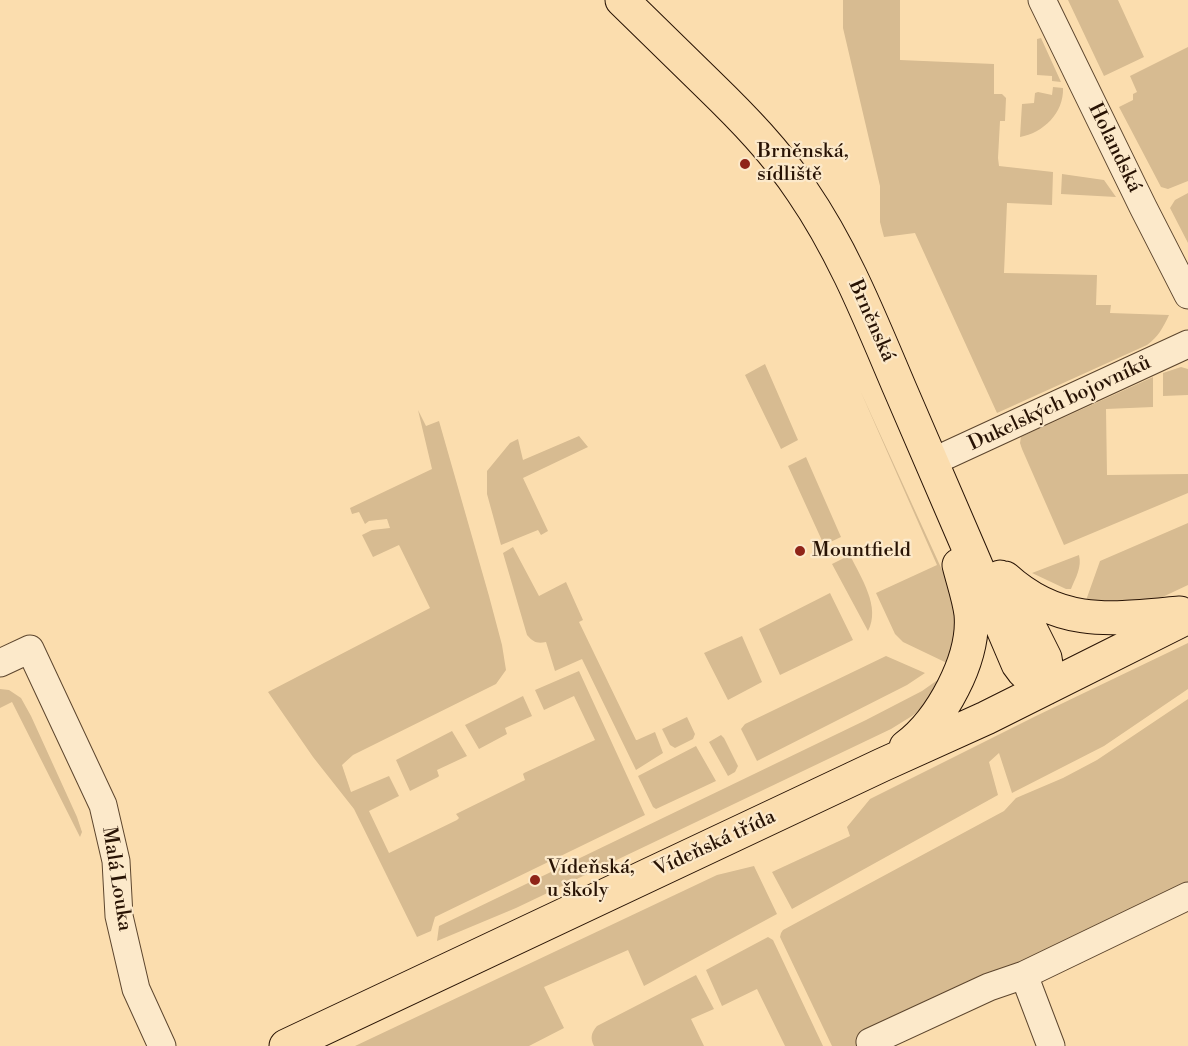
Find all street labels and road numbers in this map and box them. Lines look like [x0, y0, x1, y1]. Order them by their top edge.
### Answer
street label: Holandská [1082, 99, 1146, 197]
street label: Brněnská [842, 276, 900, 366]
street label: Dukelských bojovníků [965, 351, 1155, 457]
street label: Vídeňská třída [650, 805, 780, 883]
street label: Malá Louka [96, 825, 136, 933]

